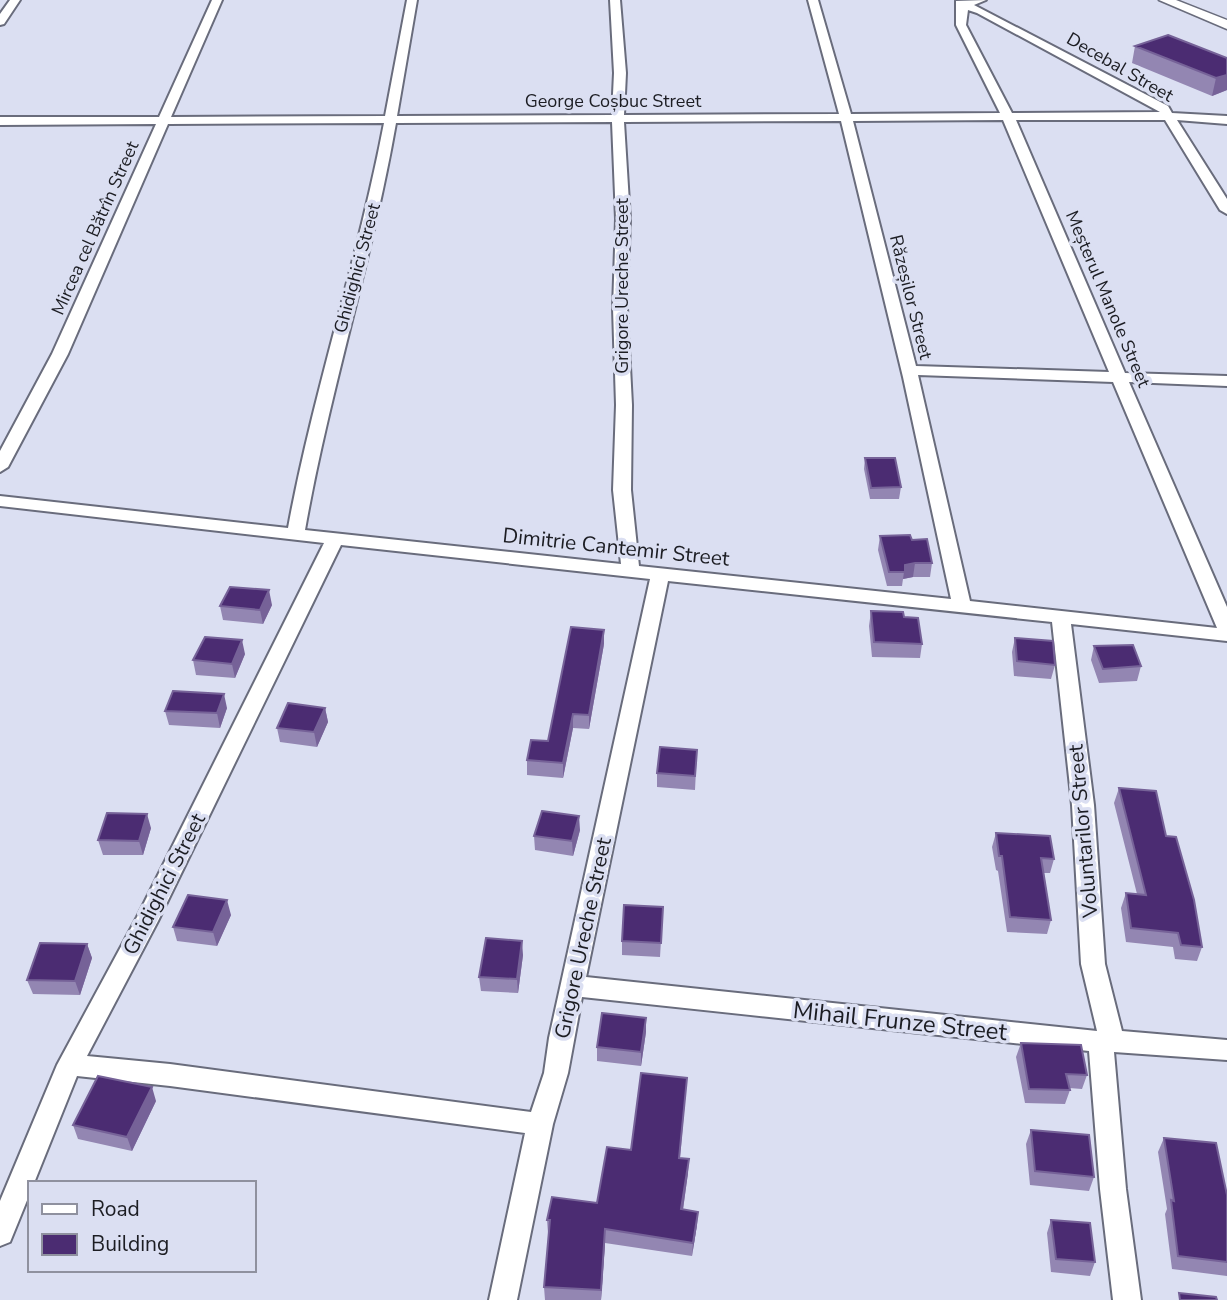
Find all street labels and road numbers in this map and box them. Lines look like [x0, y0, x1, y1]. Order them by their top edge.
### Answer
street label: Decebal Street [1062, 27, 1178, 108]
street label: George Coșbuc Street [525, 89, 702, 113]
street label: Mircea cel Bătrîn Street [46, 137, 144, 319]
street label: Grigore Ureche Street [610, 197, 634, 374]
street label: Ghidighici Street [328, 200, 386, 336]
street label: Meșterul Manole Street [1060, 207, 1156, 392]
street label: Răzeșilor Street [884, 232, 938, 362]
street label: Dimitrie Cantemir Street [501, 521, 731, 573]
street label: Voluntarilor Street [1061, 743, 1105, 920]
street label: Ghidighici Street [116, 808, 212, 960]
street label: Grigore Ureche Street [548, 834, 618, 1041]
street label: Mihail Frunze Street [791, 994, 1009, 1048]

